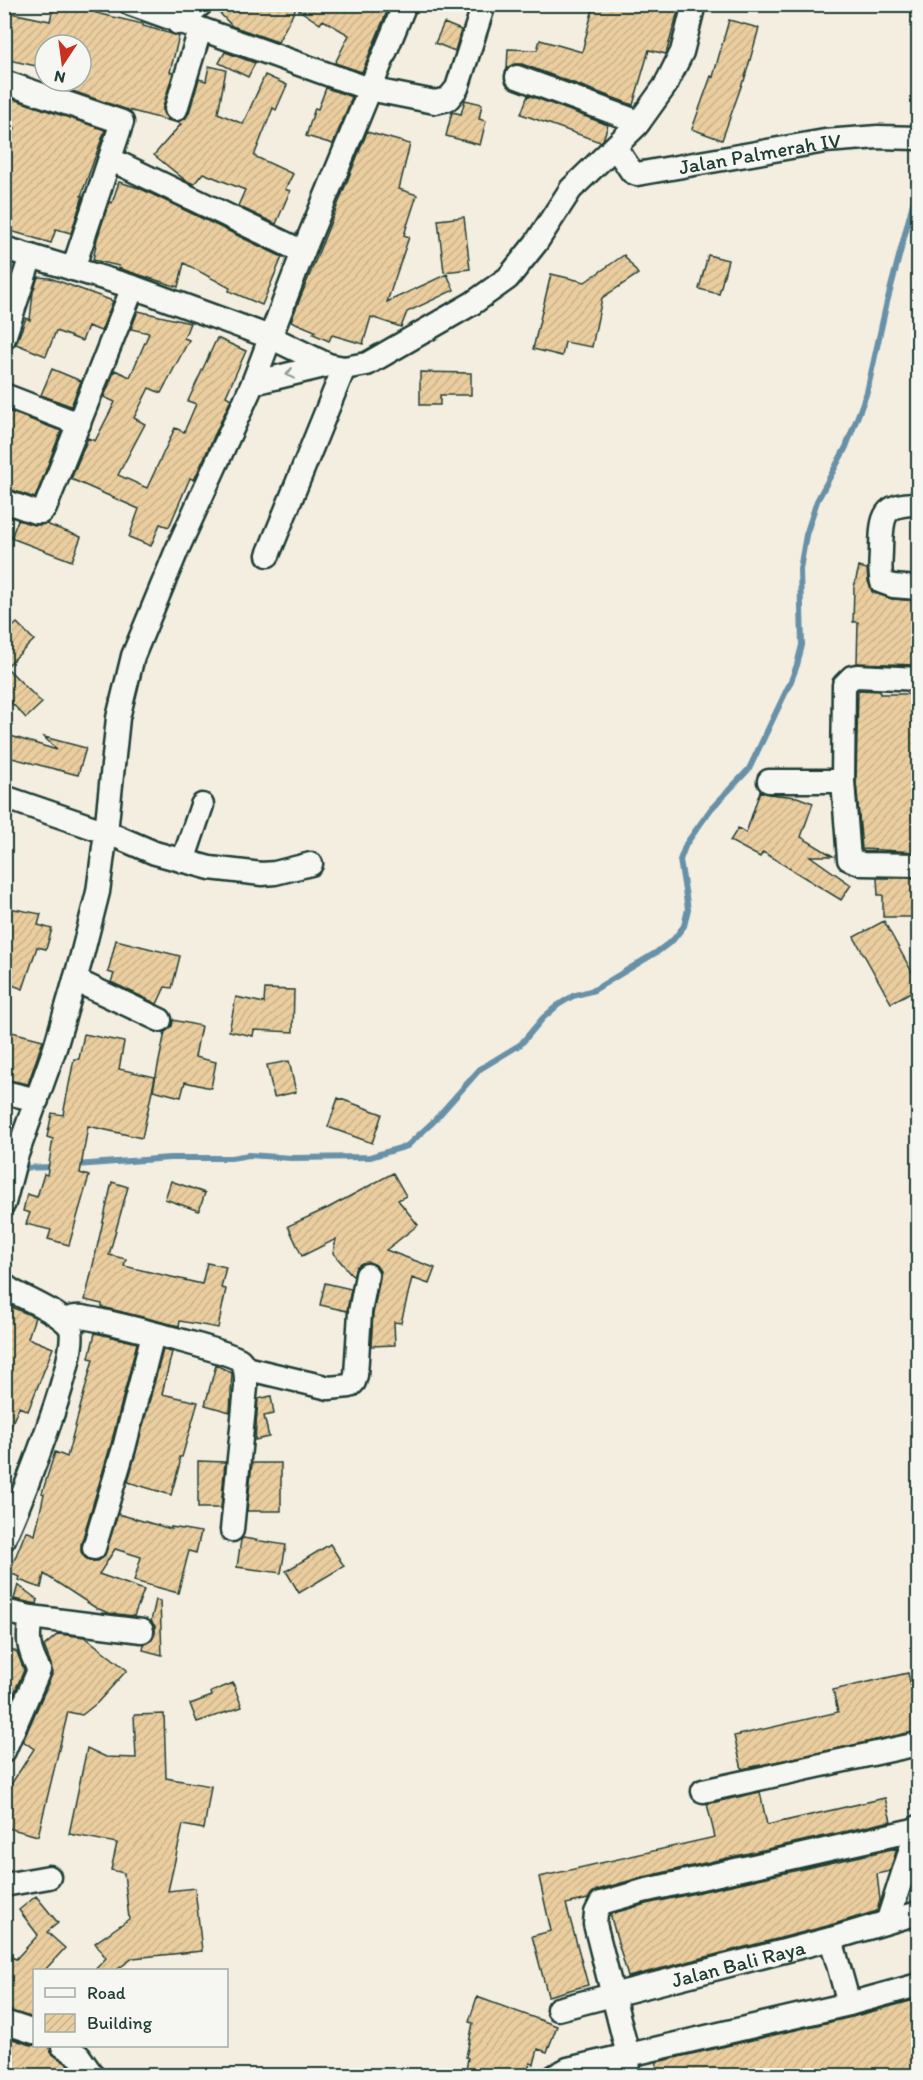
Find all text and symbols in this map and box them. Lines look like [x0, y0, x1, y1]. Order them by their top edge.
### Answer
north arrow [33, 33, 93, 93]
text: N [52, 67, 67, 88]
street label: Jalan Palmerah IV [677, 127, 842, 179]
one-way arrow [286, 367, 296, 379]
street label: Jalan Bali Raya [669, 1934, 808, 1992]
legend [33, 1969, 228, 2047]
text: Road [87, 1982, 126, 2004]
text: Building [87, 2012, 153, 2034]

